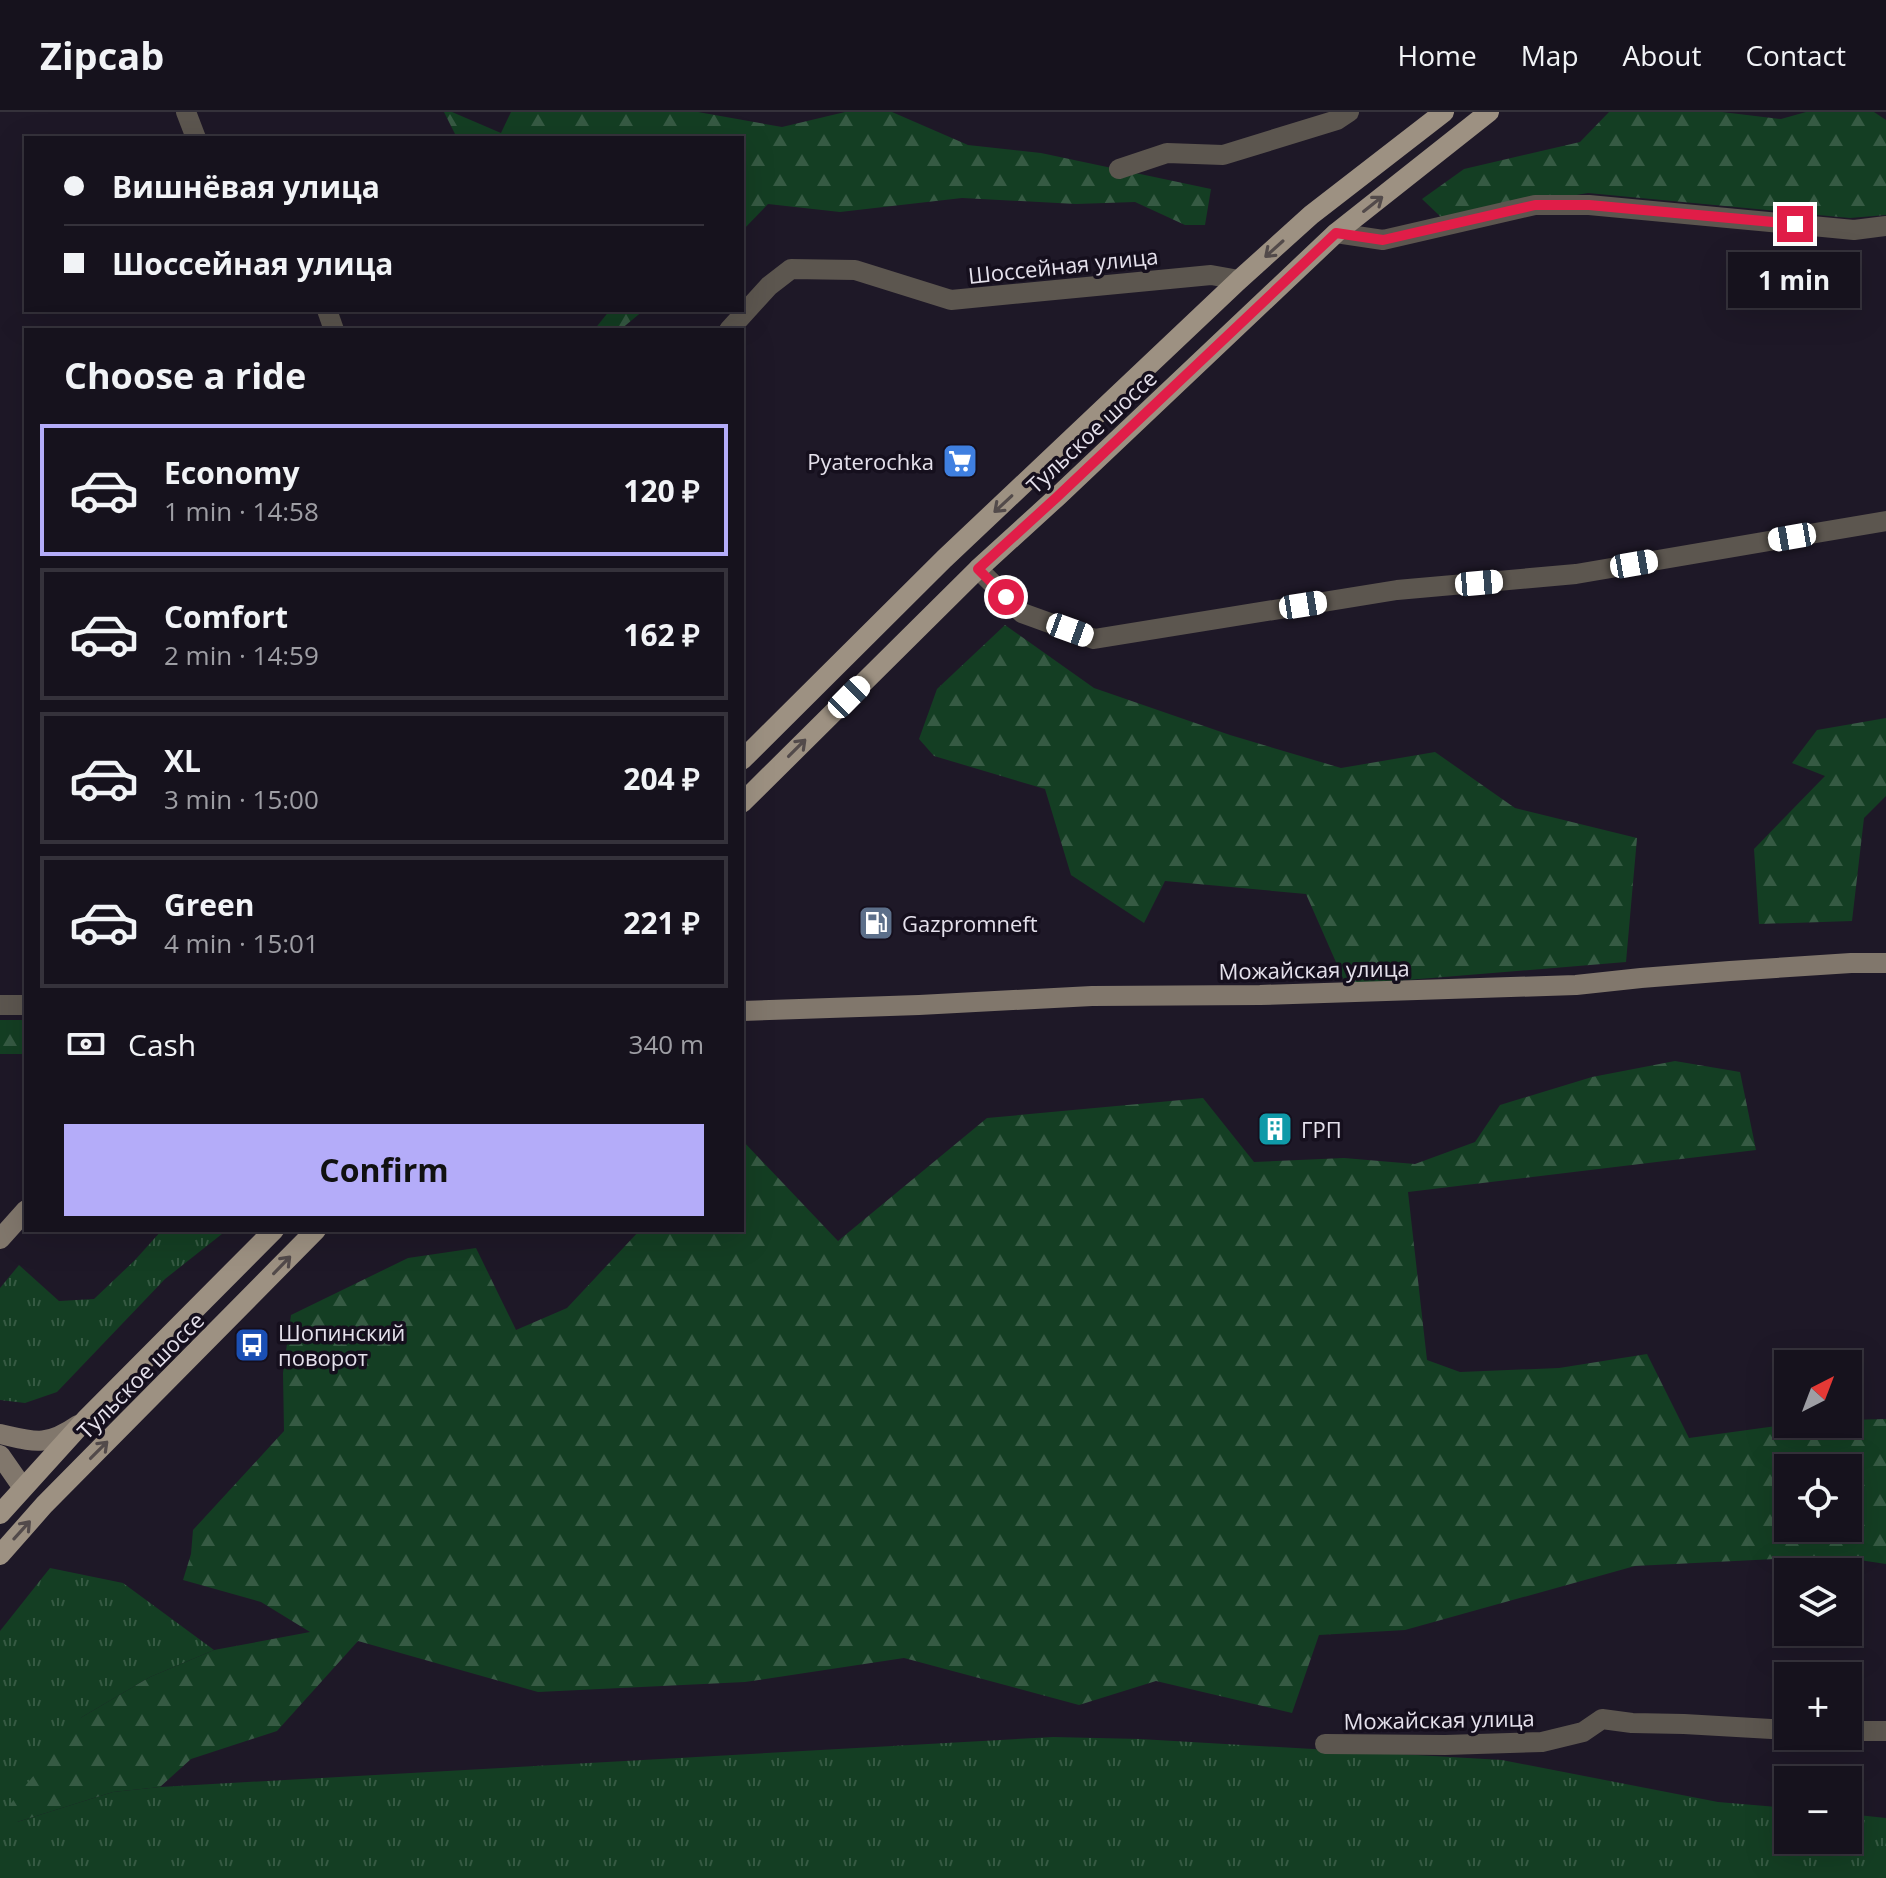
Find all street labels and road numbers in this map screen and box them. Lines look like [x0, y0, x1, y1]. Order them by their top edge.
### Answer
street label: Шоссейная улица [966, 240, 1160, 290]
street label: Тульское шоссе [1019, 363, 1163, 499]
street label: Можайская улица [1218, 952, 1410, 986]
street label: Тульское шоссе [70, 1305, 210, 1445]
street label: Можайская улица [1343, 1702, 1535, 1736]

